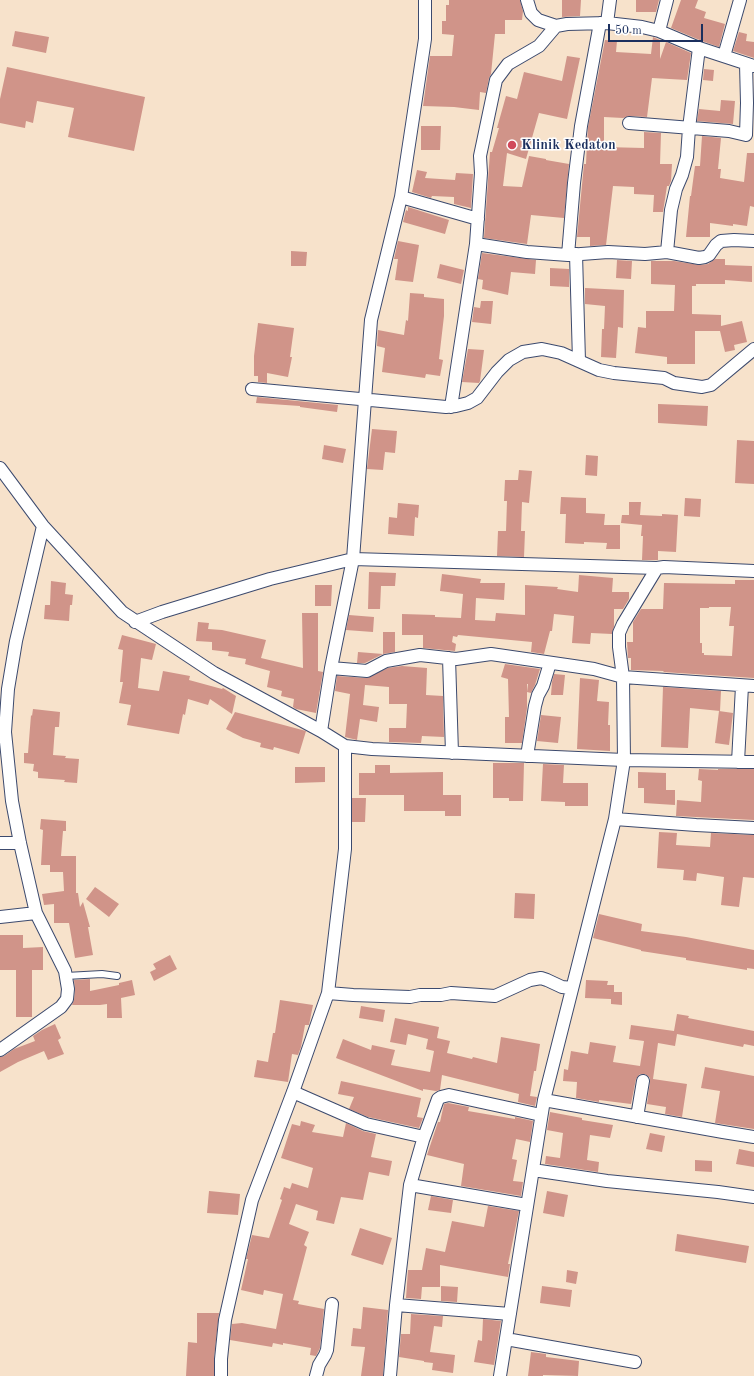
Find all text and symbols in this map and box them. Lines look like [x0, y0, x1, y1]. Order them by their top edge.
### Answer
scale bar [610, 16, 705, 42]
text: 50 m [615, 25, 642, 37]
place label: Klinik Kedaton [521, 137, 616, 153]
marker: Klinik Kedaton [506, 139, 518, 151]

